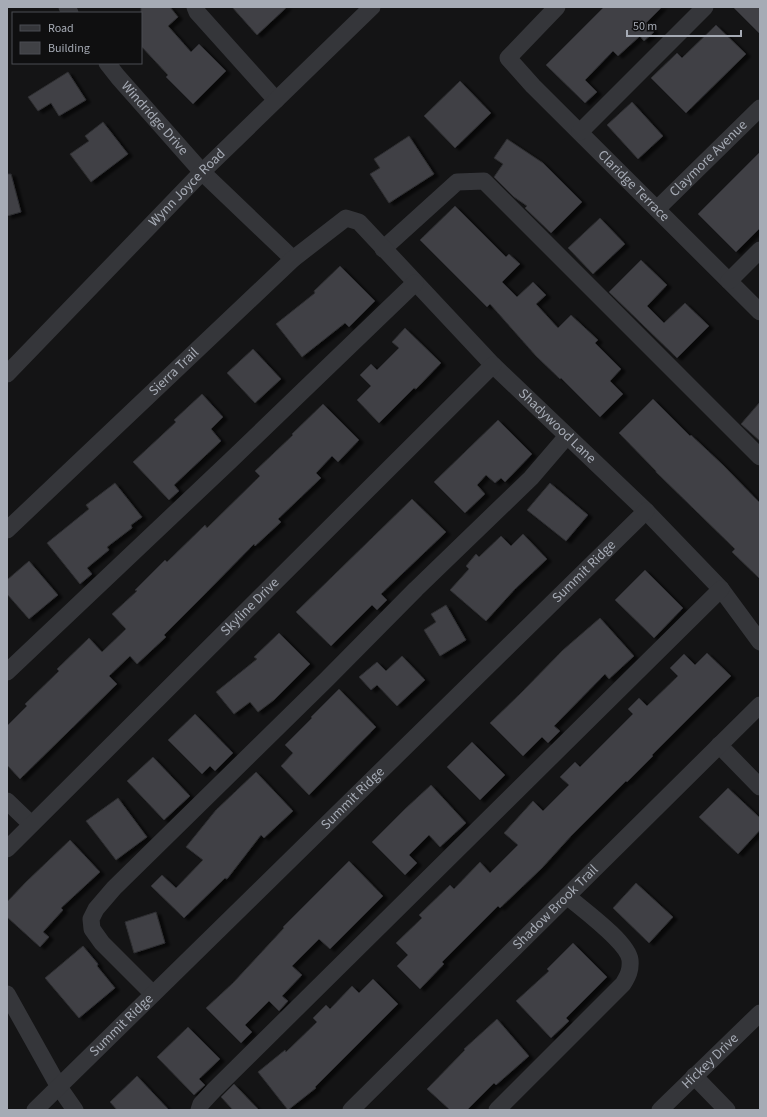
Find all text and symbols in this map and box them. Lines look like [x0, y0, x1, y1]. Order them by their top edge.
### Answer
legend [12, 12, 142, 64]
scale bar [627, 12, 741, 38]
text: 50 m [633, 18, 657, 35]
text: Road [48, 20, 74, 37]
text: Building [48, 40, 90, 57]
street label: Windridge Drive [116, 77, 193, 160]
street label: Claymore Avenue [665, 116, 752, 201]
street label: Wynn Joyce Road [144, 144, 230, 231]
street label: Claridge Terrace [593, 146, 674, 226]
street label: Sierra Trail [144, 343, 204, 401]
street label: Shadywood Lane [514, 384, 600, 468]
street label: Summit Ridge [548, 536, 621, 608]
street label: Skyline Drive [216, 573, 284, 641]
street label: Summit Ridge [316, 762, 389, 834]
street label: Shadow Brook Trail [508, 860, 603, 954]
street label: Summit Ridge [85, 989, 158, 1061]
street label: Hickey Drive [677, 1029, 743, 1094]

